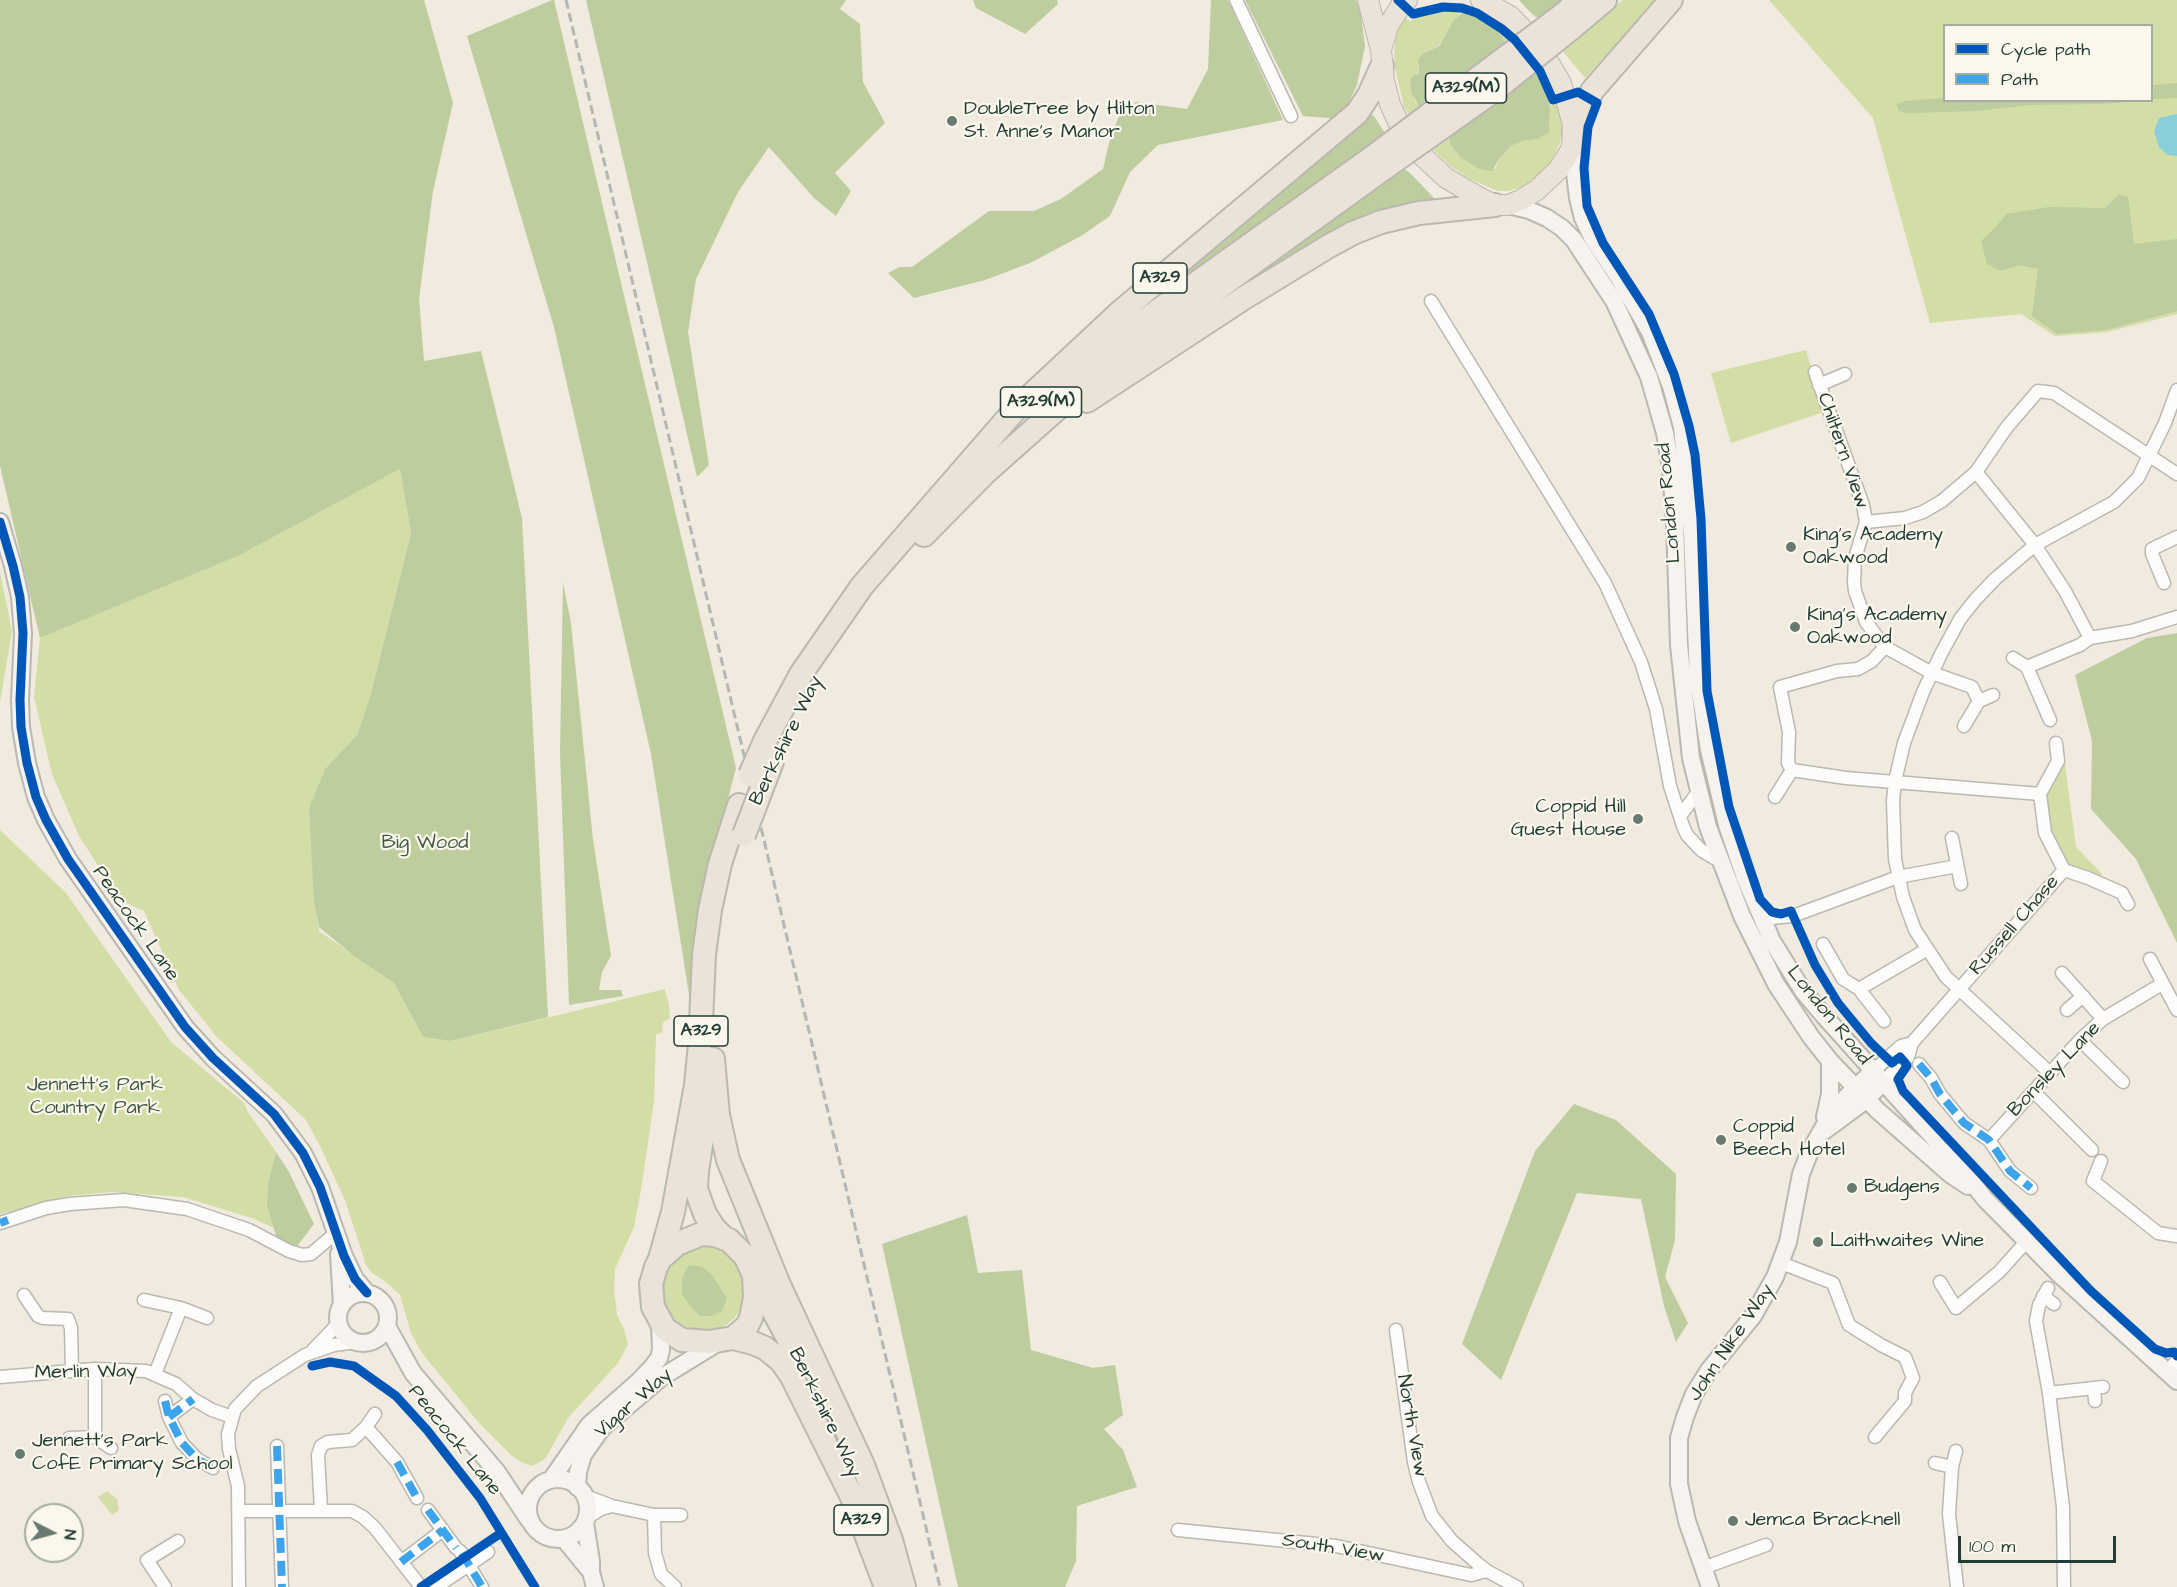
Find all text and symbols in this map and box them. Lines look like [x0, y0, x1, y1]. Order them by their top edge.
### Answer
legend [1943, 24, 2153, 102]
text: Cycle path [2001, 37, 2090, 62]
text: Path [2001, 67, 2038, 92]
road number: A329(M) [1426, 73, 1506, 103]
place label: DoubleTree by Hilton St. Anne's Manor [964, 98, 1155, 145]
marker: DoubleTree by Hilton St. Anne's Manor [945, 114, 959, 128]
road number: A329 [1133, 263, 1187, 293]
road number: A329(M) [1000, 387, 1082, 417]
street label: Chiltern View [1811, 390, 1873, 512]
street label: London Road [1653, 442, 1687, 564]
place label: King's Academy Oakwood [1803, 524, 1943, 571]
marker: King's Academy Oakwood [1784, 540, 1798, 554]
place label: King’s Academy Oakwood [1807, 604, 1947, 651]
marker: King’s Academy Oakwood [1788, 620, 1802, 634]
street label: Berkshire Way [745, 672, 829, 810]
place label: Coppid Hill Guest House [1511, 796, 1626, 843]
marker: Coppid Hill Guest House [1631, 812, 1645, 826]
park label: Big Wood [381, 832, 469, 856]
street label: Peacock Lane [86, 862, 184, 986]
street label: Russell Chase [1965, 871, 2065, 981]
street label: London Road [1781, 962, 1875, 1070]
road number: A329 [674, 1016, 728, 1046]
street label: Bonsley Lane [2004, 1017, 2106, 1123]
park label: Jennett's Park Country Park [27, 1074, 163, 1121]
place label: Coppid Beech Hotel [1733, 1116, 1845, 1163]
marker: Coppid Beech Hotel [1714, 1133, 1728, 1147]
place label: Budgens [1864, 1176, 1940, 1200]
marker: Budgens [1845, 1181, 1859, 1195]
place label: Laithwaites Wine [1830, 1230, 1984, 1254]
marker: Laithwaites Wine [1811, 1235, 1825, 1249]
street label: John Nike Way [1684, 1280, 1780, 1406]
street label: Berkshire Way [782, 1344, 866, 1482]
street label: Merlin Way [35, 1360, 137, 1386]
street label: Vigar Way [590, 1364, 678, 1444]
street label: North View [1390, 1373, 1432, 1479]
street label: Peacock Lane [402, 1381, 506, 1501]
place label: Jennett's Park CofE Primary School [32, 1430, 233, 1477]
marker: Jennett's Park CofE Primary School [13, 1447, 27, 1461]
north arrow [24, 1503, 84, 1563]
road number: A329 [834, 1505, 888, 1535]
place label: Jemca Bracknell [1745, 1509, 1900, 1533]
marker: Jemca Bracknell [1726, 1514, 1740, 1528]
scale bar [1961, 1524, 2118, 1562]
text: N [58, 1529, 81, 1541]
street label: South View [1280, 1529, 1386, 1569]
text: 100 m [1969, 1534, 2015, 1559]

